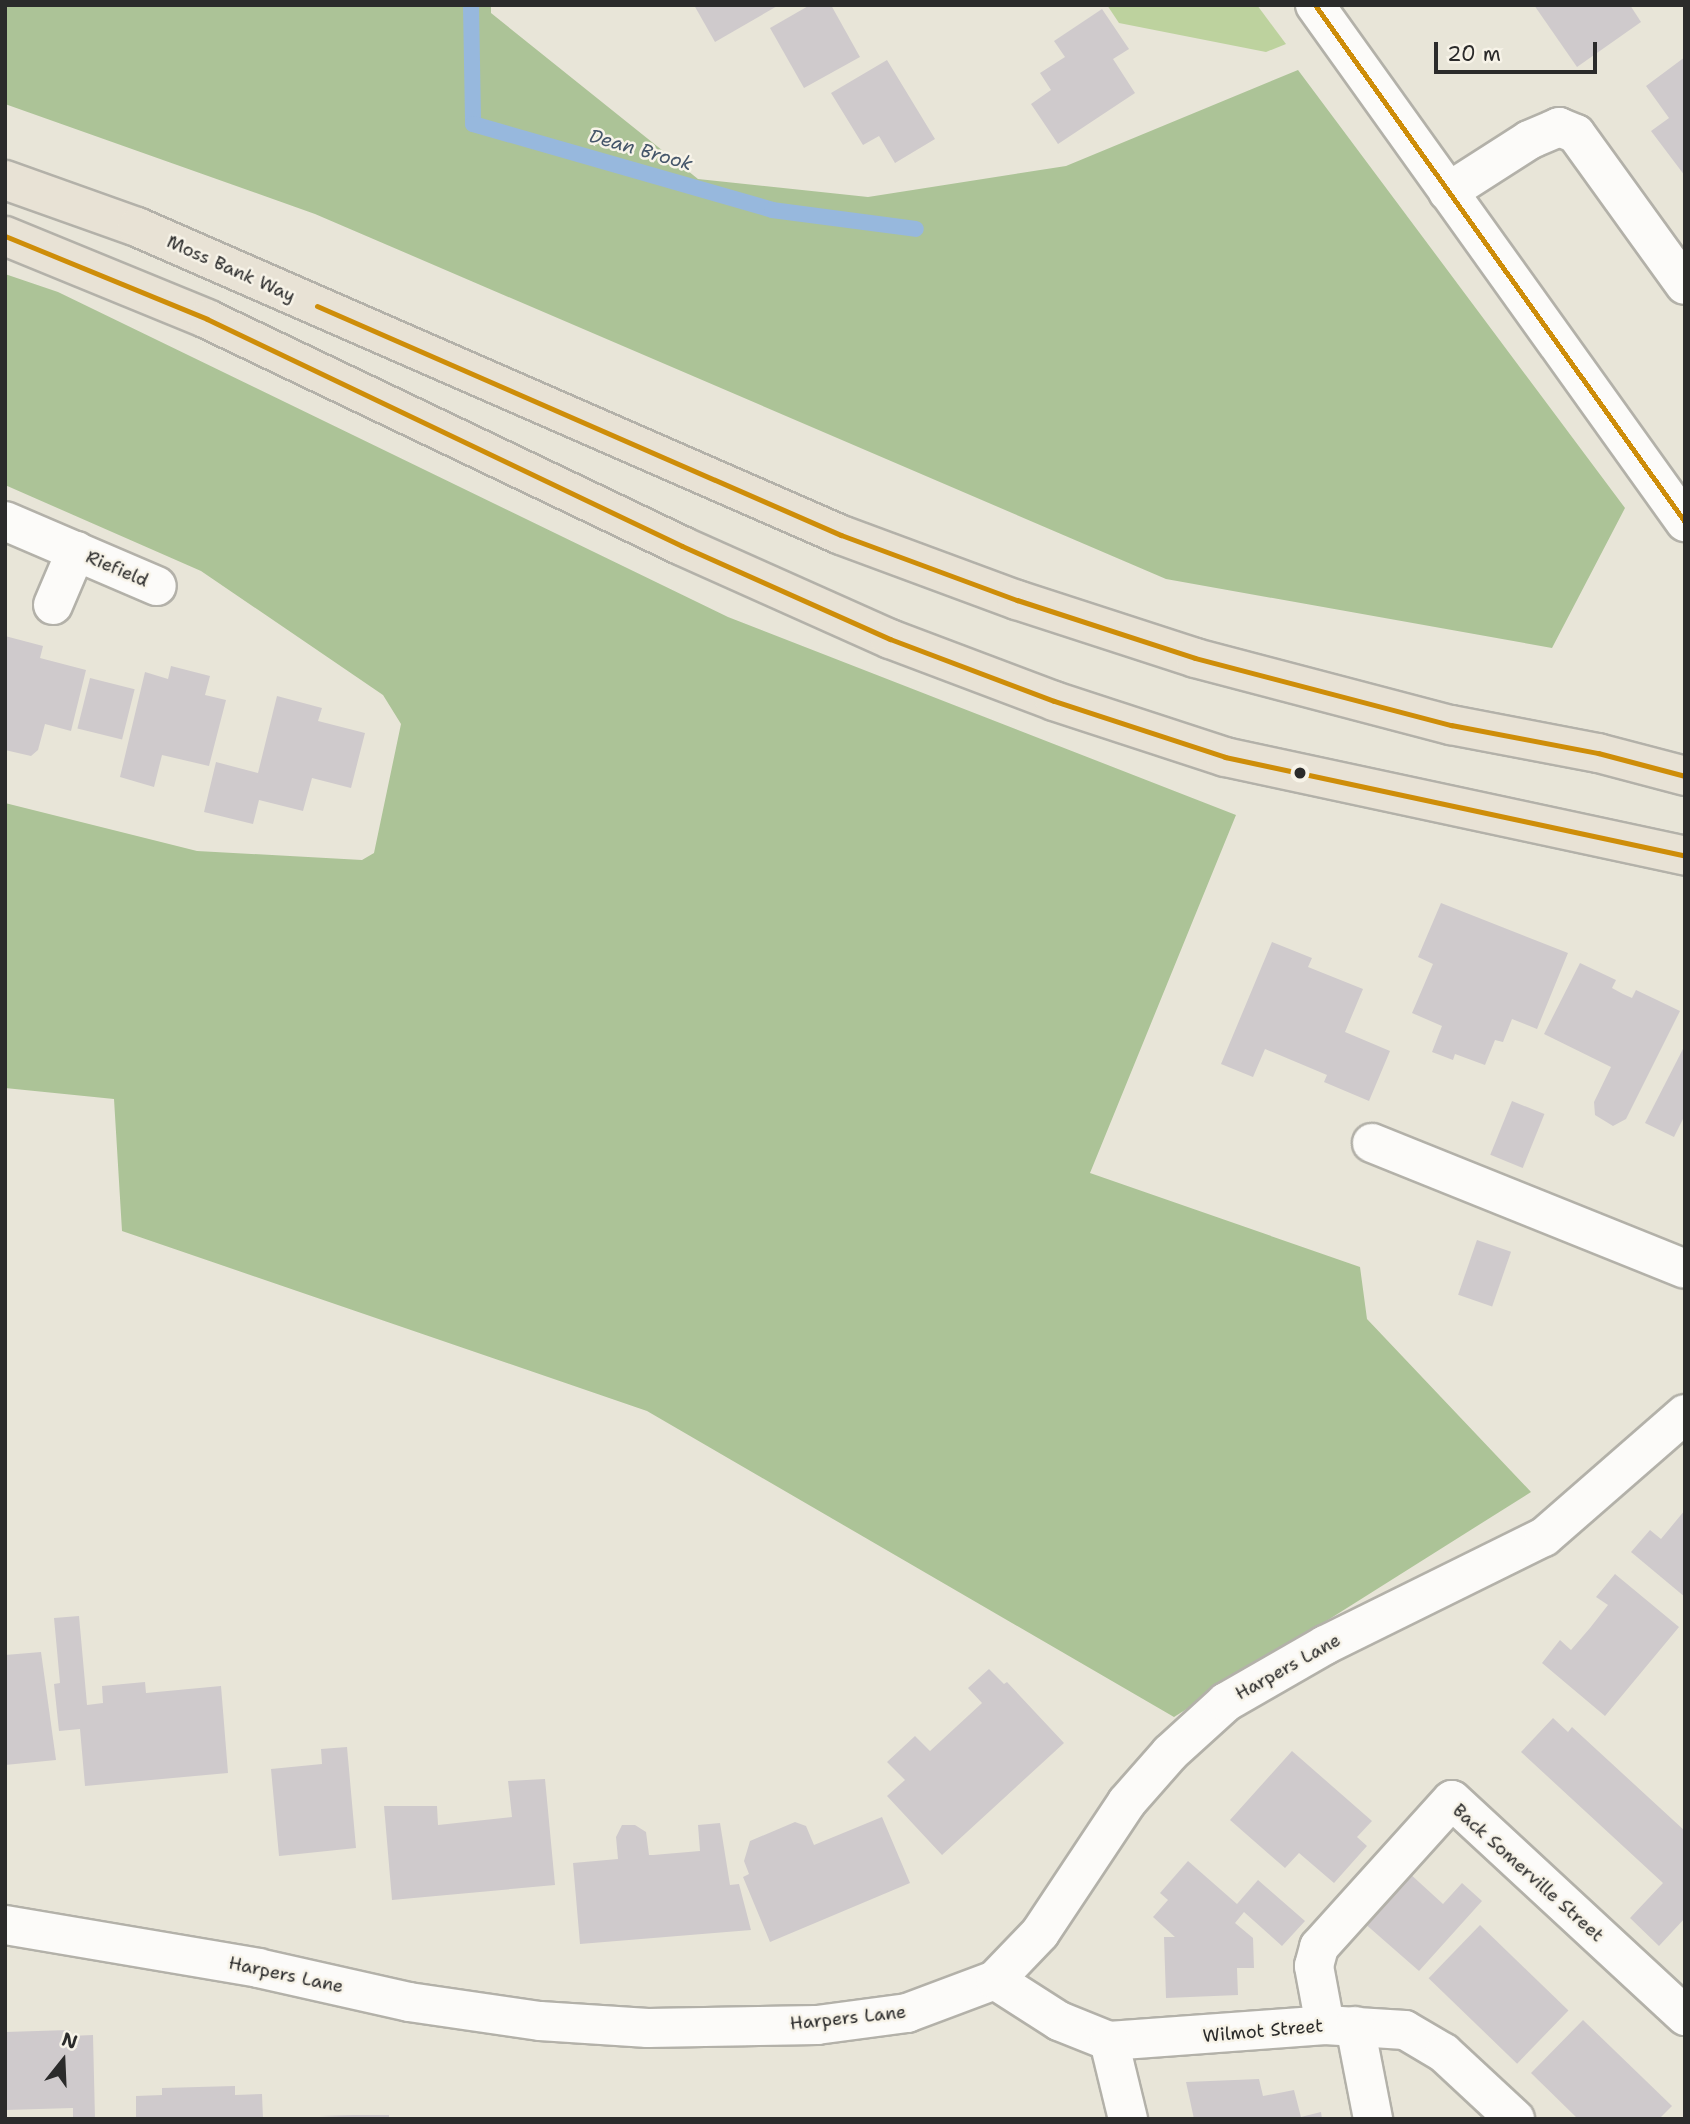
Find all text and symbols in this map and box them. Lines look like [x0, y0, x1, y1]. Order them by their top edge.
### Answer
scale bar [1438, 28, 1601, 72]
text: 20 m [1447, 40, 1501, 68]
water label: Dean Brook [587, 124, 695, 176]
street label: Moss Bank Way [163, 231, 299, 307]
street label: Riefield [83, 546, 151, 592]
unlabelled marker [1293, 766, 1307, 780]
street label: Harpers Lane [1232, 1629, 1344, 1705]
street label: Back Somerville Street [1448, 1800, 1608, 1946]
street label: Harpers Lane [227, 1952, 345, 1998]
street label: Harpers Lane [789, 2001, 907, 2035]
street label: Wilmot Street [1202, 2015, 1324, 2047]
north arrow [28, 2026, 98, 2096]
text: N [59, 2026, 81, 2055]

